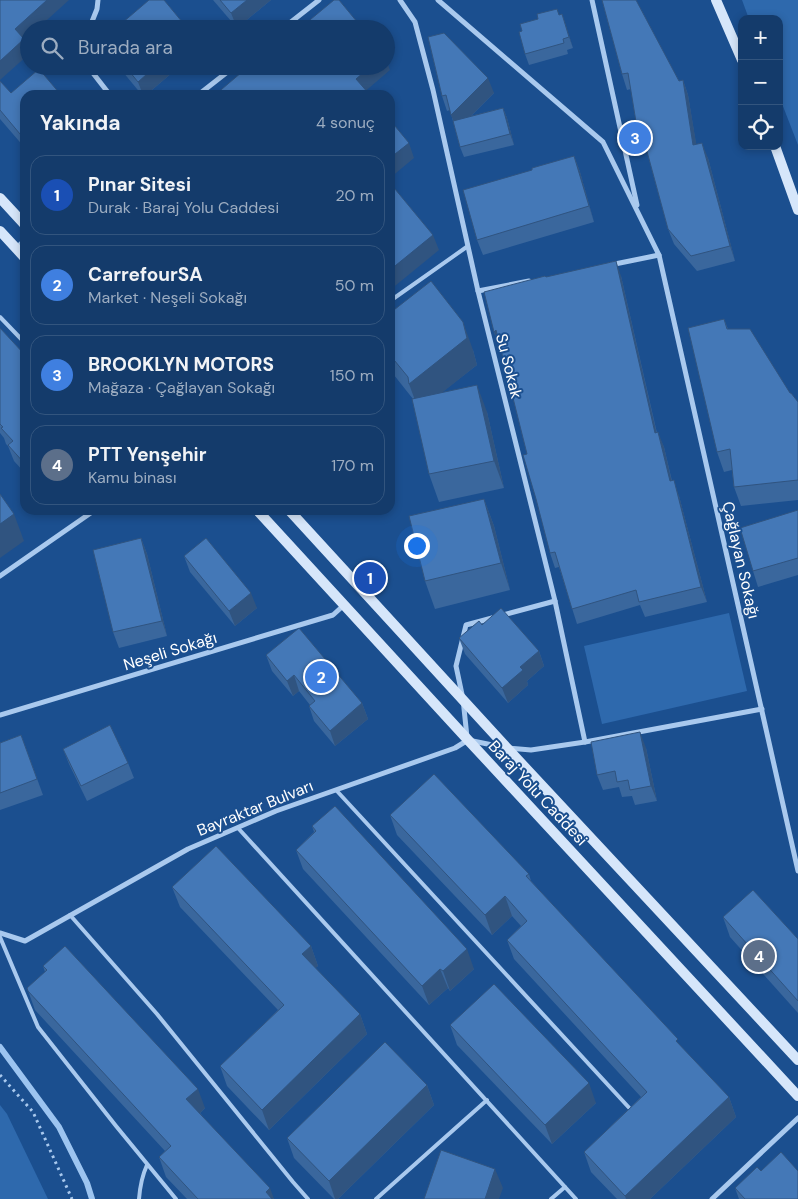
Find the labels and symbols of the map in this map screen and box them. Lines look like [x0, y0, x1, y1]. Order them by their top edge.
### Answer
pin: 3 [619, 119, 651, 157]
street label: Su Sokak [491, 331, 527, 401]
street label: Çağlayan Sokağı [717, 499, 765, 621]
your location [404, 533, 430, 559]
pin: 1 [354, 559, 386, 597]
street label: Neşeli Sokağı [121, 627, 219, 675]
pin: 2 [305, 658, 337, 696]
street label: Baraj Yolu Caddesi [484, 736, 592, 850]
street label: Bayraktar Bulvarı [194, 775, 316, 841]
pin: 4 [743, 937, 775, 975]

